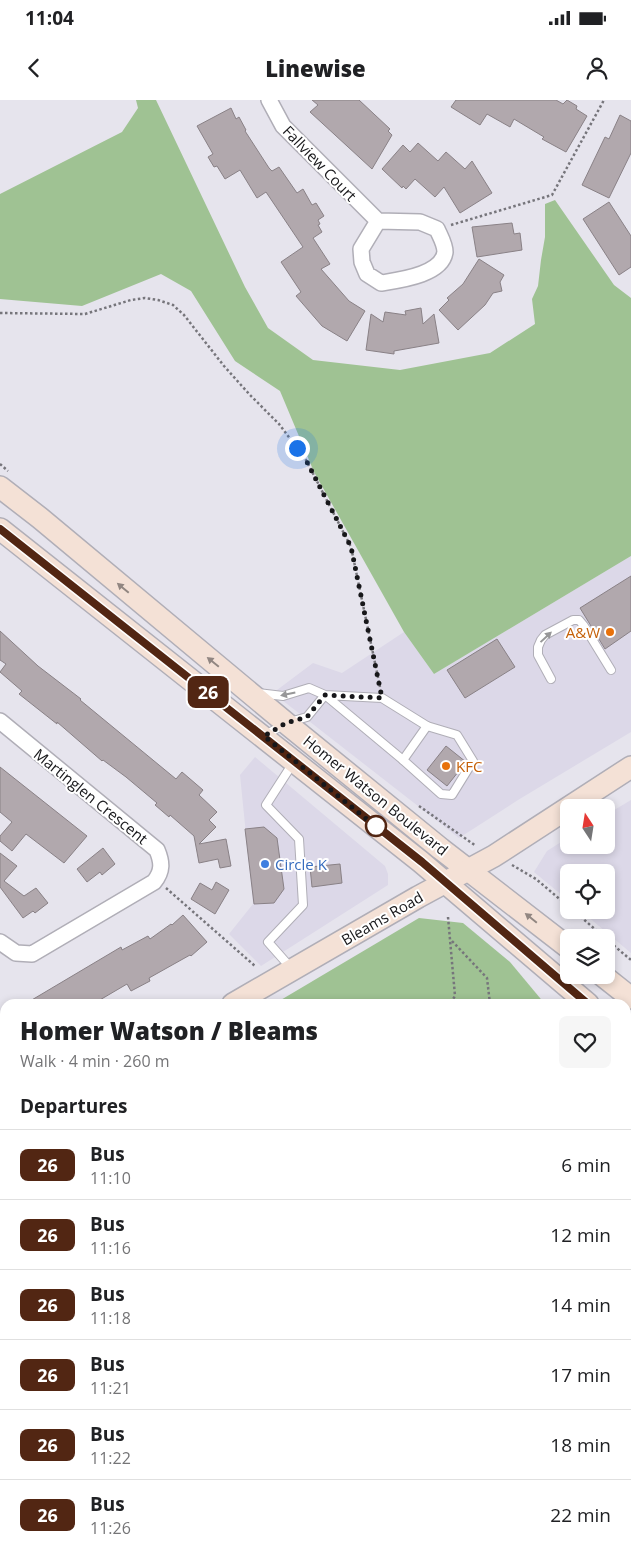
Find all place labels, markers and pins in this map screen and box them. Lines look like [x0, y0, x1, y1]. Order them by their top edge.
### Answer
place label: A&W [566, 622, 600, 642]
marker: A&W [604, 626, 616, 638]
place label: KFC [456, 756, 482, 776]
marker: KFC [440, 760, 452, 772]
unlabelled marker [365, 815, 387, 837]
place label: Circle K [275, 854, 328, 874]
marker: Circle K [259, 858, 271, 870]

